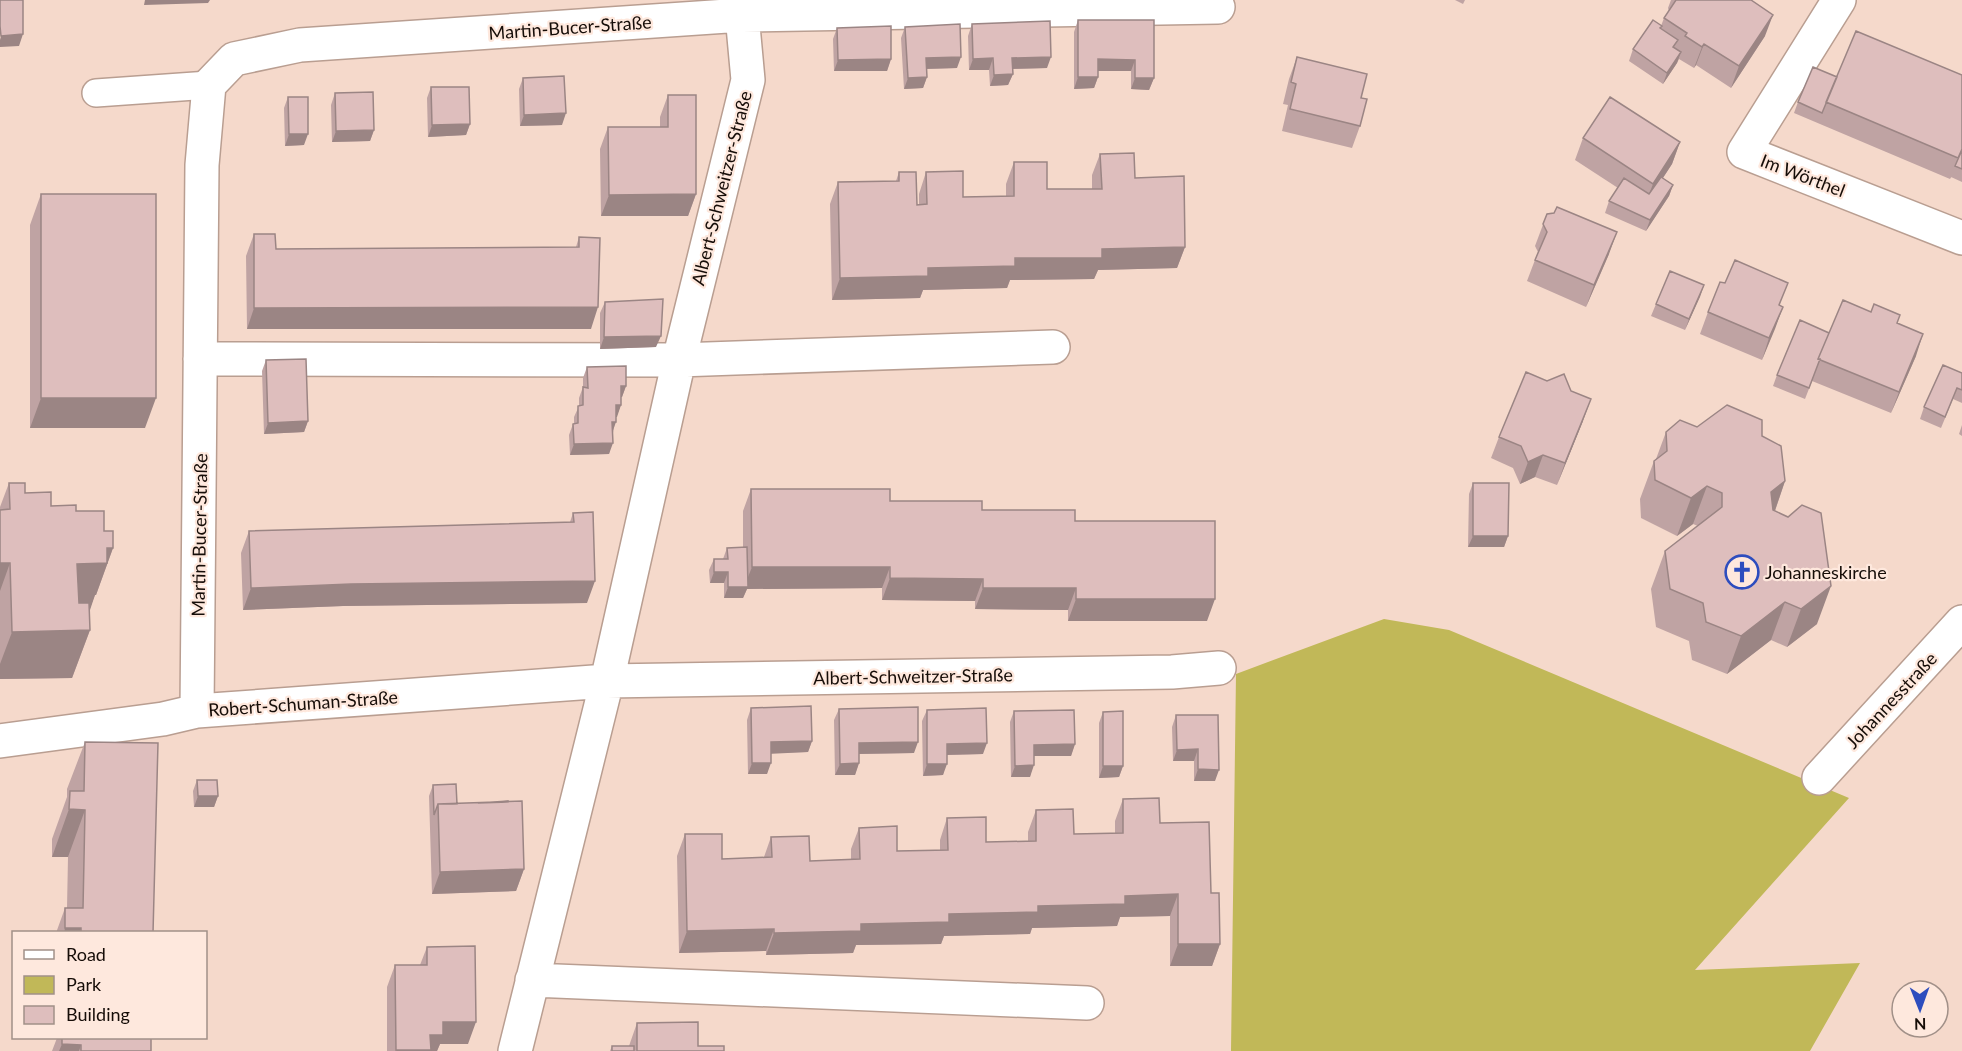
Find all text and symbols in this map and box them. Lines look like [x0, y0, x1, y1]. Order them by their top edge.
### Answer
street label: Martin-Bucer-Straße [488, 10, 652, 44]
street label: Albert-Schweitzer-Straße [686, 88, 756, 288]
street label: Im Wörthel [1758, 149, 1848, 201]
street label: Martin-Bucer-Straße [187, 453, 211, 617]
church icon: Johanneskirche [1724, 554, 1760, 590]
place label: Johanneskirche [1765, 561, 1887, 583]
street label: Johannesstraße [1841, 647, 1941, 753]
street label: Albert-Schweitzer-Straße [813, 663, 1013, 689]
street label: Robert-Schuman-Straße [207, 685, 399, 721]
legend [12, 931, 207, 1039]
text: Road [66, 943, 106, 965]
text: Park [66, 973, 102, 995]
north arrow [1890, 979, 1950, 1039]
text: Building [66, 1003, 130, 1025]
text: N [1914, 1015, 1927, 1034]

